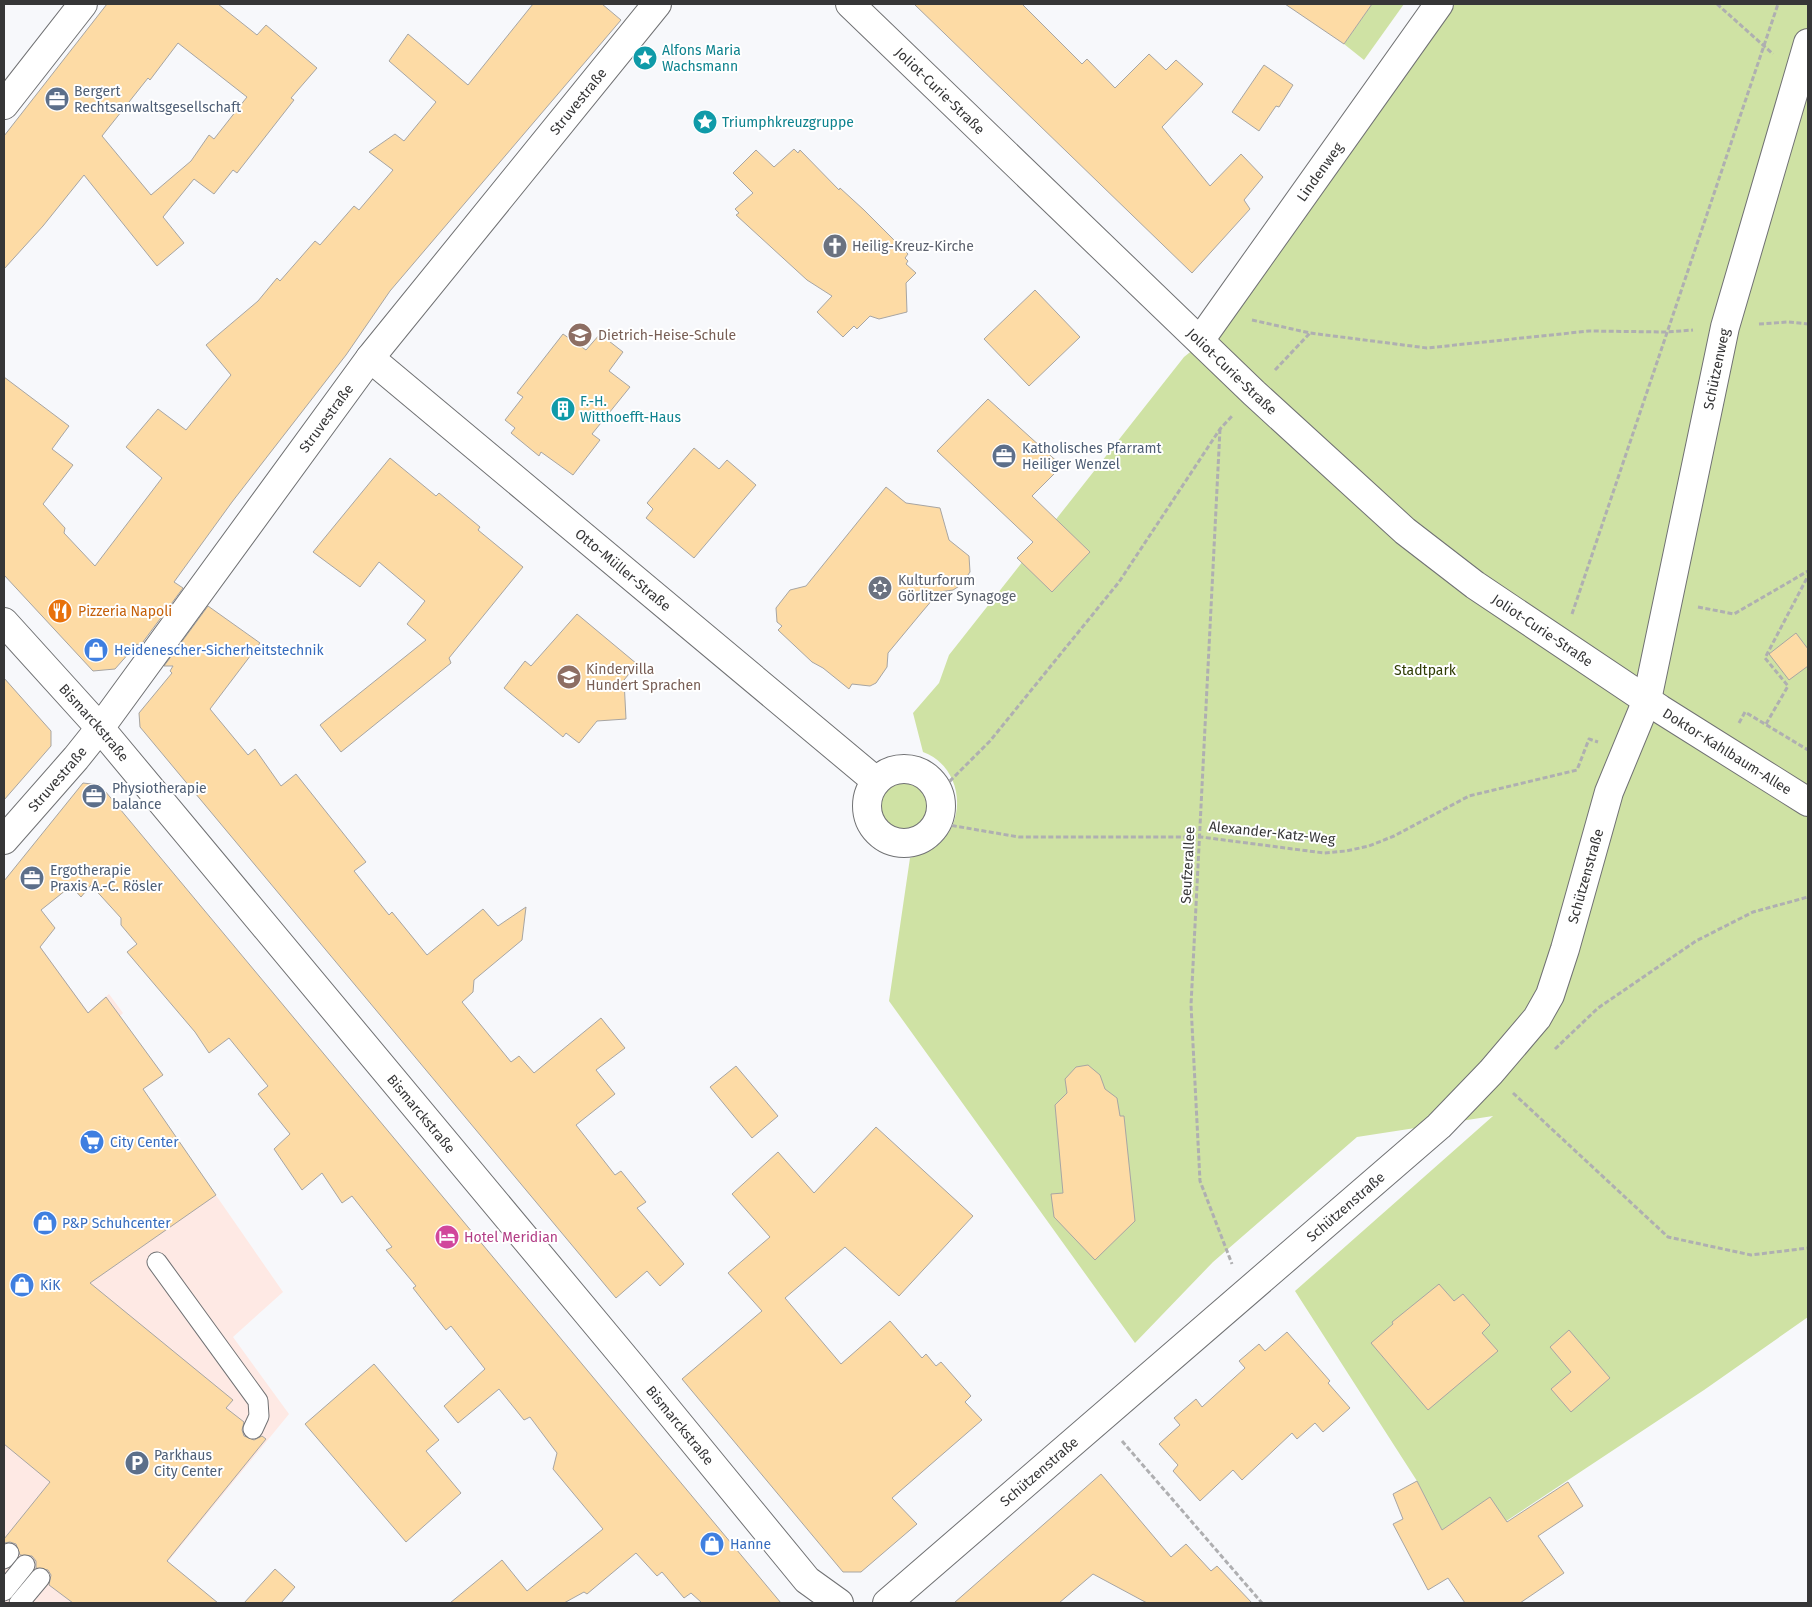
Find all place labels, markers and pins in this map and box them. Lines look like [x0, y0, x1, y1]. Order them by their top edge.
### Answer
place label: Alfons Maria Wachsmann [662, 42, 741, 75]
place icon: Alfons Maria Wachsmann [632, 45, 658, 71]
place label: Bergert Rechtsanwaltsgesellschaft [74, 83, 242, 116]
office icon: Bergert Rechtsanwaltsgesellschaft [44, 86, 70, 112]
place icon: Triumphkreuzgruppe [692, 109, 718, 135]
place label: Triumphkreuzgruppe [722, 114, 854, 131]
church icon: Heilig-Kreuz-Kirche [822, 233, 848, 259]
place label: Heilig-Kreuz-Kirche [852, 238, 974, 255]
school or university icon: Dietrich-Heise-Schule [567, 322, 593, 348]
place label: Dietrich-Heise-Schule [598, 327, 736, 344]
place label: F.-H. Witthoefft-Haus [580, 393, 681, 426]
building icon: F.-H. Witthoefft-Haus [550, 396, 576, 422]
place label: Katholisches Pfarramt Heiliger Wenzel [1022, 440, 1163, 473]
office icon: Katholisches Pfarramt Heiliger Wenzel [991, 443, 1017, 469]
place label: Kulturforum Görlitzer Synagoge [898, 572, 1016, 605]
synagogue icon: Kulturforum Görlitzer Synagoge [867, 575, 893, 601]
restaurant icon: Pizzeria Napoli [47, 598, 73, 624]
place label: Pizzeria Napoli [78, 603, 172, 620]
shop icon: Heidenescher-Sicherheitstechnik [83, 637, 109, 663]
place label: Heidenescher-Sicherheitstechnik [114, 642, 324, 659]
place label: Kindervilla Hundert Sprachen [586, 661, 701, 694]
school or university icon: Kindervilla Hundert Sprachen [556, 664, 582, 690]
place label: Physiotherapie balance [112, 780, 207, 813]
office icon: Physiotherapie balance [81, 783, 107, 809]
place label: Ergotherapie Praxis A.-C. Rösler [50, 862, 163, 895]
office icon: Ergotherapie Praxis A.-C. Rösler [19, 865, 45, 891]
supermarket icon: City Center [79, 1129, 105, 1155]
place label: City Center [110, 1134, 179, 1151]
shop icon: P&P Schuhcenter [32, 1210, 58, 1236]
place label: P&P Schuhcenter [62, 1215, 171, 1232]
hotel icon: Hotel Meridian [434, 1224, 460, 1250]
place label: Hotel Meridian [464, 1229, 558, 1246]
shop icon: KiK [9, 1272, 35, 1298]
place label: KiK [40, 1277, 61, 1294]
place label: Parkhaus City Center [154, 1447, 223, 1480]
parking icon: Parkhaus City Center [124, 1450, 150, 1476]
shop icon: Hanne [699, 1531, 725, 1557]
place label: Hanne [730, 1536, 771, 1553]

